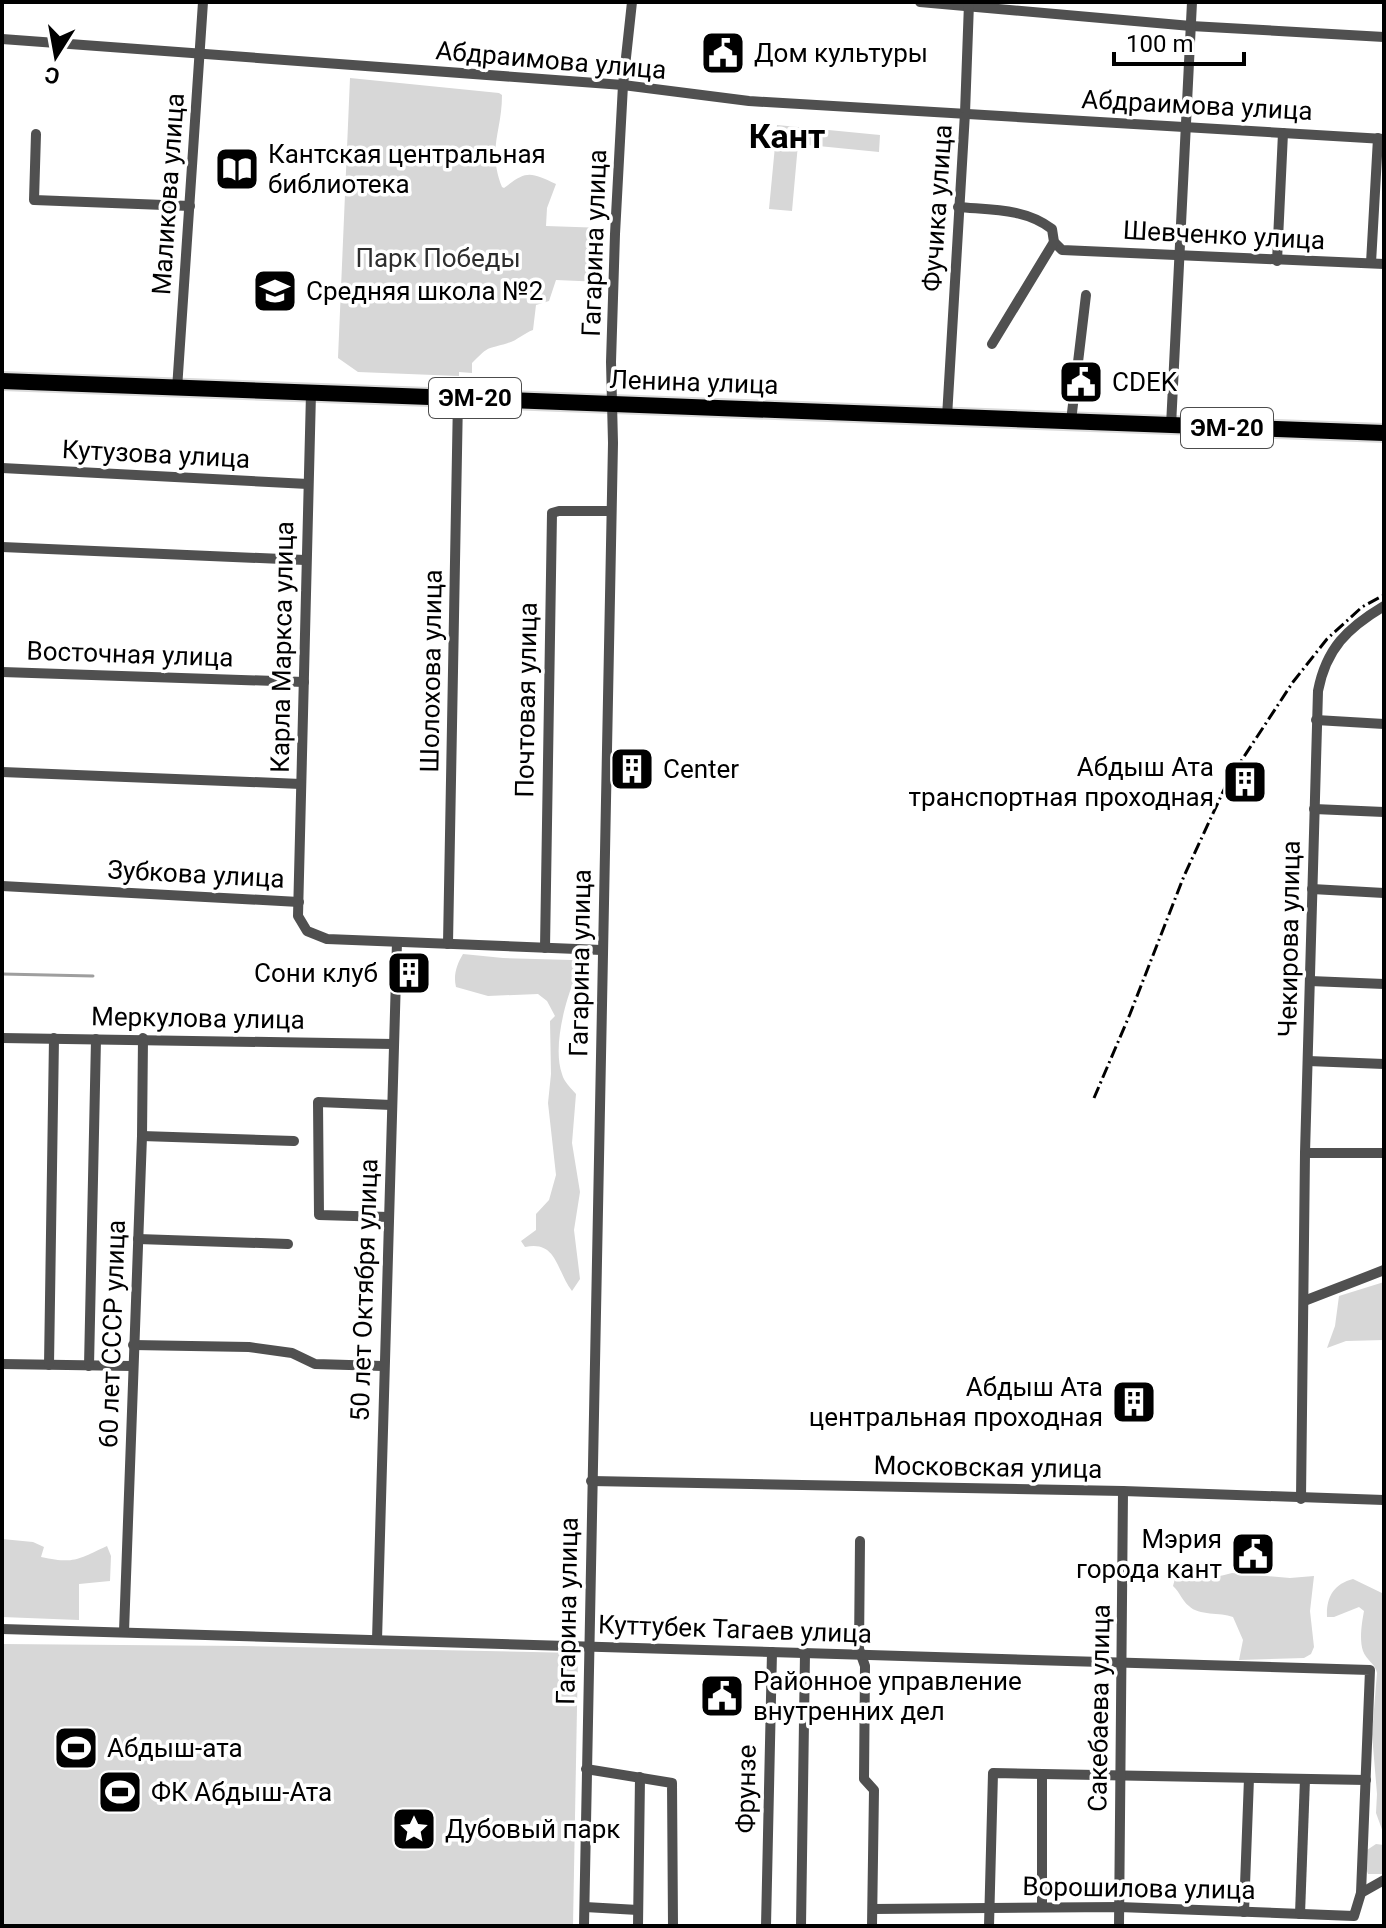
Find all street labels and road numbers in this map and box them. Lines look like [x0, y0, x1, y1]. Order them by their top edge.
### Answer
street label: Абдраимова улица [434, 35, 668, 85]
street label: Абдраимова улица [1081, 84, 1313, 126]
street label: Маликова улица [146, 92, 190, 296]
street label: Фучика улица [916, 123, 958, 293]
street label: Гагарина улица [576, 149, 612, 337]
street label: Шевченко улица [1122, 215, 1326, 255]
street label: Ленина улица [609, 364, 779, 400]
road number: ЭМ-20 [429, 378, 521, 418]
road number: ЭМ-20 [1181, 408, 1273, 448]
street label: Кутузова улица [61, 434, 251, 474]
street label: Карла Маркса улица [265, 521, 299, 773]
street label: Шолохова улица [414, 569, 448, 773]
street label: Почтовая улица [509, 602, 543, 798]
street label: Восточная улица [26, 635, 234, 673]
street label: Чекирова улица [1272, 840, 1306, 1038]
street label: Зубкова улица [107, 854, 285, 894]
street label: Гагарина улица [563, 869, 597, 1057]
street label: Меркулова улица [91, 1001, 305, 1035]
street label: 50 лет Октября улица [344, 1158, 384, 1422]
street label: 60 лет СССР улица [93, 1219, 131, 1449]
street label: Московская улица [873, 1450, 1103, 1484]
street label: Гагарина улица [550, 1517, 584, 1705]
street label: Сакебаева улица [1082, 1604, 1116, 1812]
street label: Куттубек Тагаев улица [598, 1609, 872, 1649]
street label: Фрунзе [730, 1744, 762, 1834]
street label: Ворошилова улица [1022, 1871, 1256, 1905]

